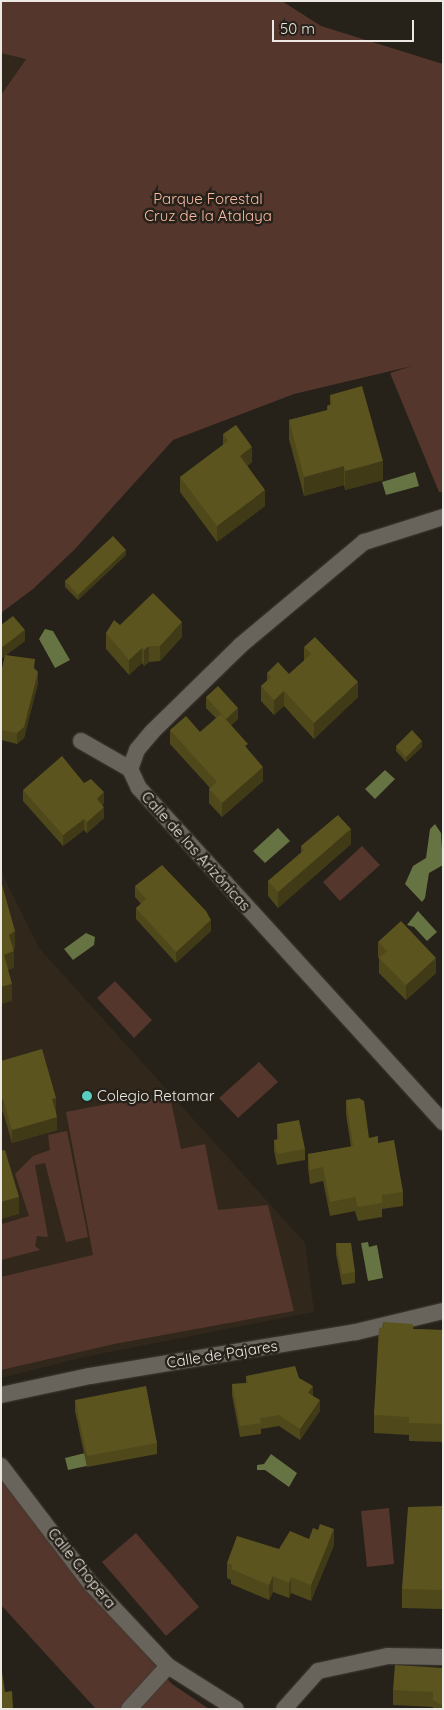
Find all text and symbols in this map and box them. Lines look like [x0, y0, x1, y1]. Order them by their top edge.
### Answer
scale bar [274, 10, 416, 42]
text: 50 m [280, 19, 315, 38]
park label: Parque Forestal Cruz de la Atalaya [144, 189, 272, 224]
street label: Calle de las Arizónicas [138, 788, 254, 914]
place label: Colegio Retamar [97, 1087, 214, 1105]
marker: Colegio Retamar [81, 1090, 93, 1102]
street label: Calle de Pajares [165, 1336, 279, 1372]
street label: Calle Chopera [44, 1524, 120, 1612]

